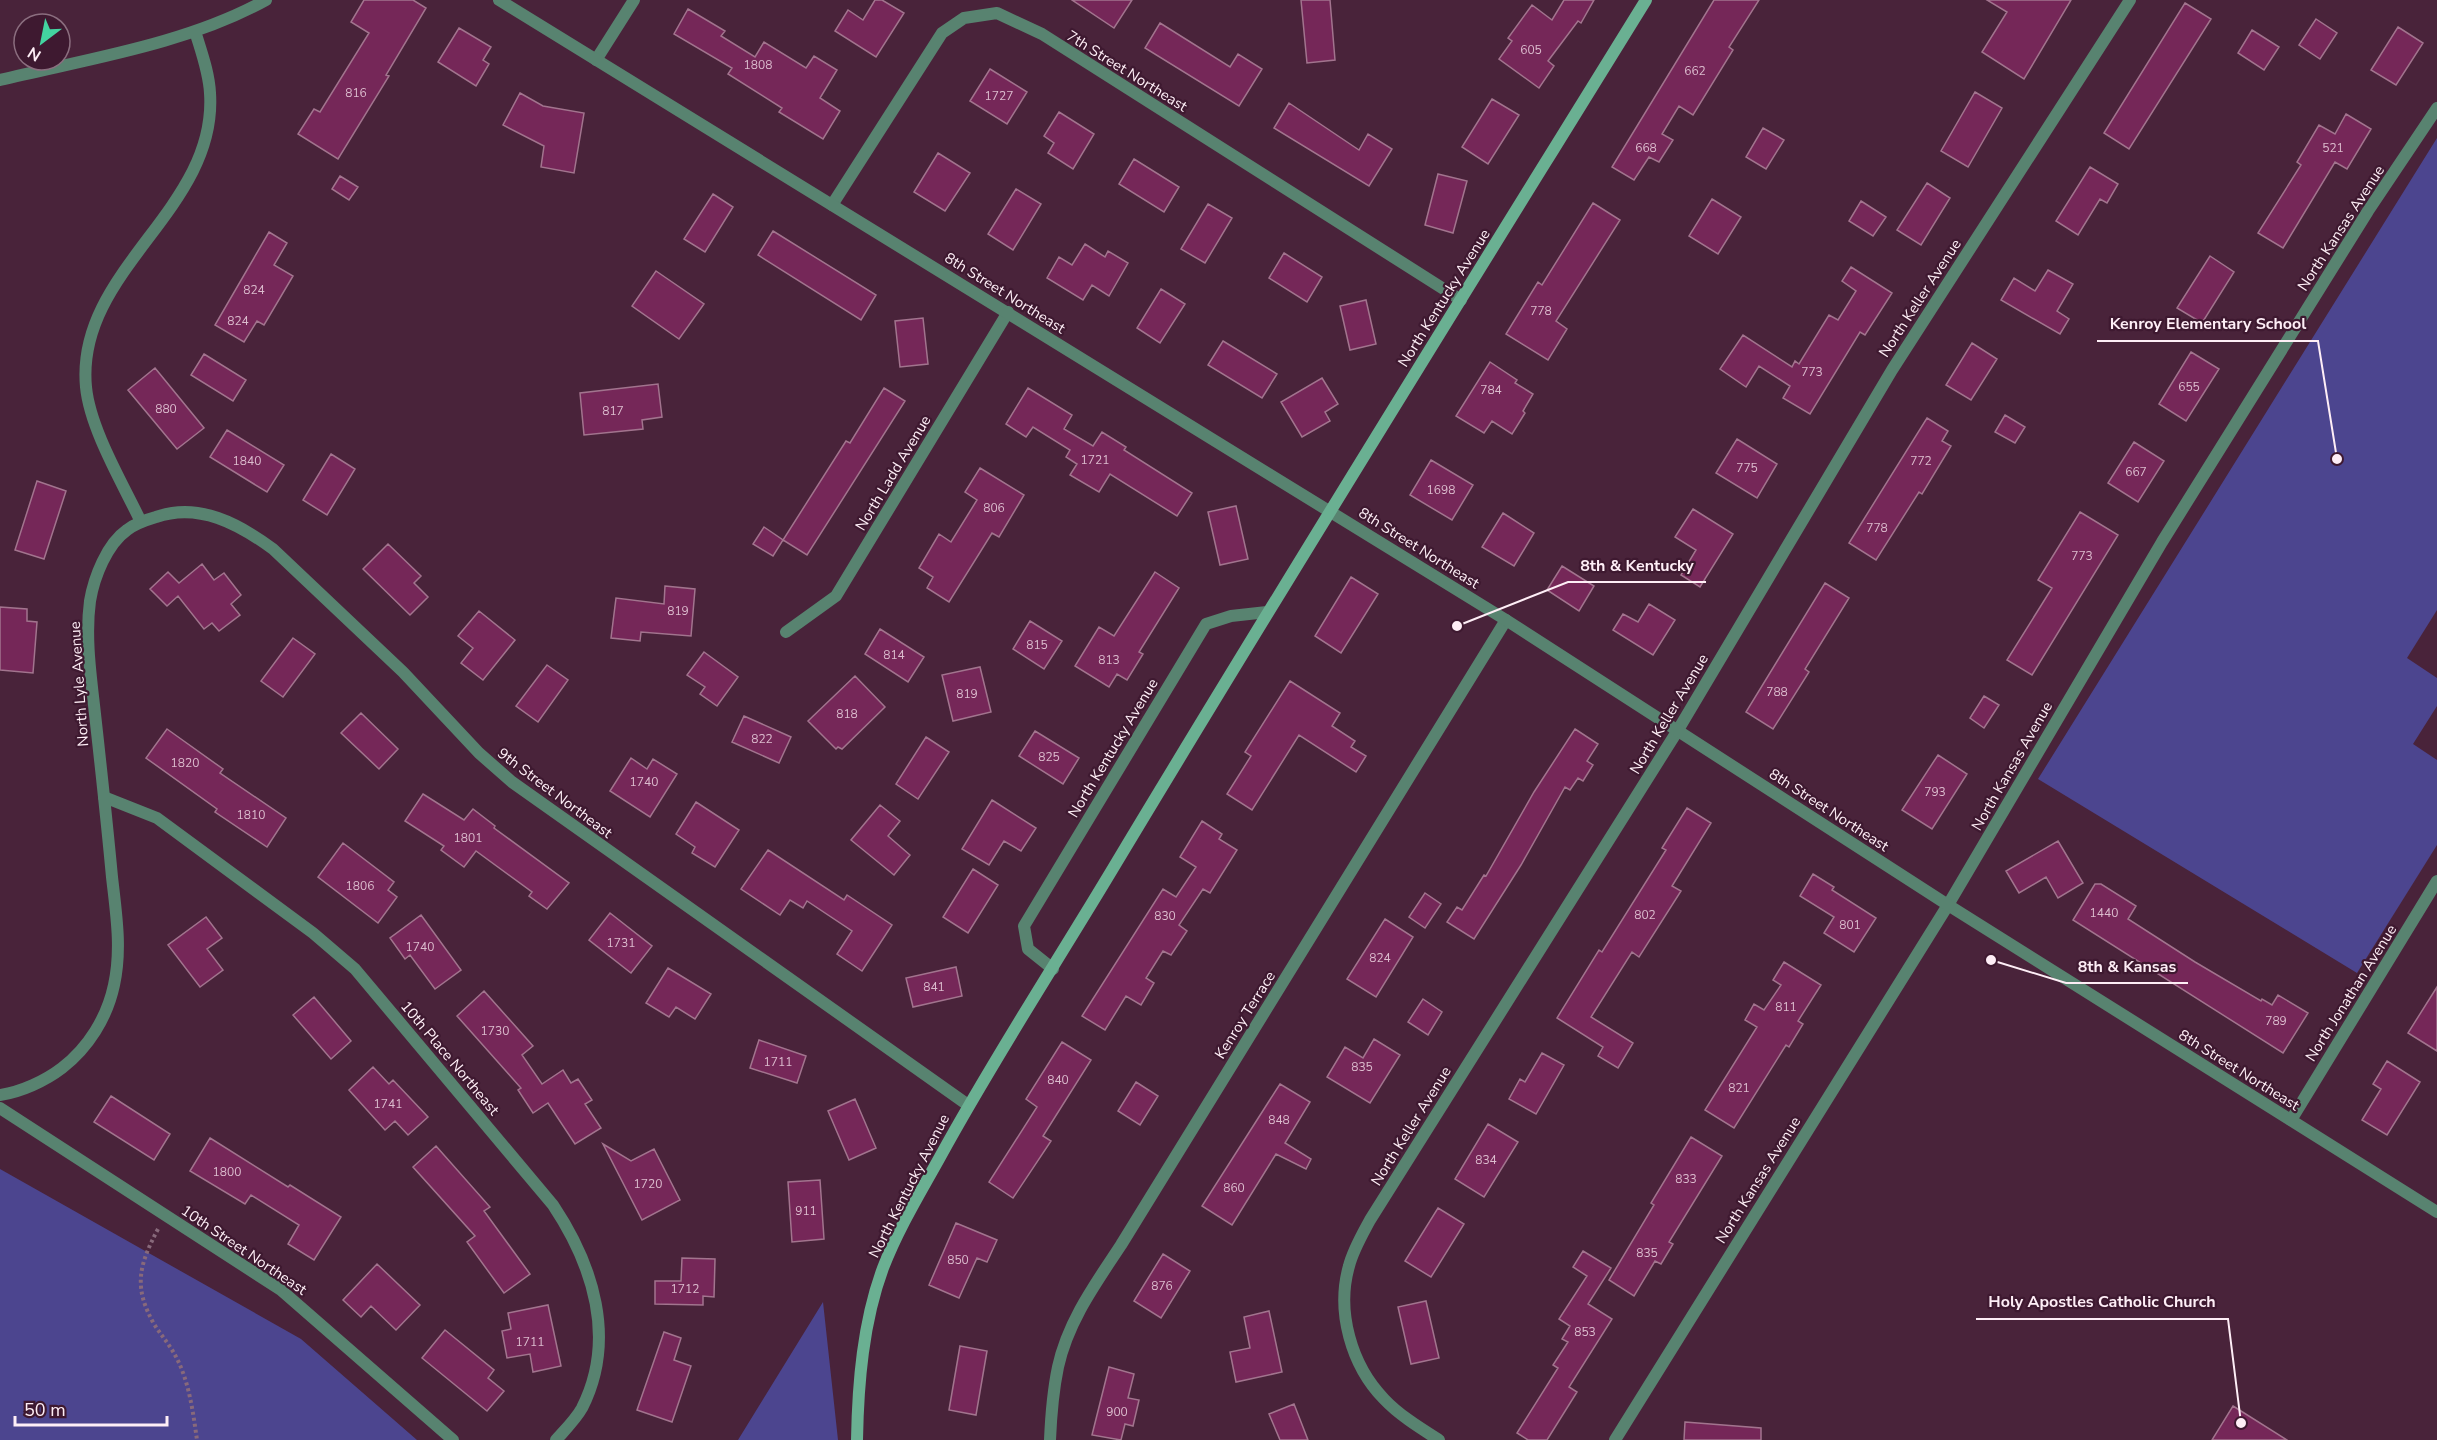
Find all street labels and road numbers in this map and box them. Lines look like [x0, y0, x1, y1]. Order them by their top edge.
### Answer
street label: 7th Street Northeast [1063, 26, 1192, 117]
street label: North Kansas Avenue [2293, 161, 2389, 295]
street label: North Kentucky Avenue [1393, 225, 1495, 371]
street label: North Keller Avenue [1874, 235, 1966, 361]
street label: 8th Street Northeast [941, 248, 1070, 339]
street label: North Ladd Avenue [851, 412, 935, 534]
street label: 8th Street Northeast [1355, 503, 1484, 594]
street label: North Lyle Avenue [65, 621, 93, 747]
street label: North Keller Avenue [1625, 650, 1713, 778]
street label: North Kentucky Avenue [1063, 675, 1163, 821]
street label: North Kansas Avenue [1967, 698, 2057, 834]
street label: 9th Street Northeast [494, 743, 617, 843]
street label: 8th Street Northeast [1765, 764, 1893, 857]
street label: North Jonathan Avenue [2301, 921, 2401, 1065]
street label: Kenroy Terrace [1210, 967, 1280, 1063]
street label: 10th Place Northeast [396, 997, 504, 1120]
street label: 8th Street Northeast [2175, 1025, 2304, 1116]
street label: North Keller Avenue [1366, 1063, 1456, 1189]
street label: North Kentucky Avenue [864, 1111, 954, 1261]
street label: North Kansas Avenue [1711, 1113, 1805, 1247]
street label: 10th Street Northeast [177, 1200, 311, 1300]

